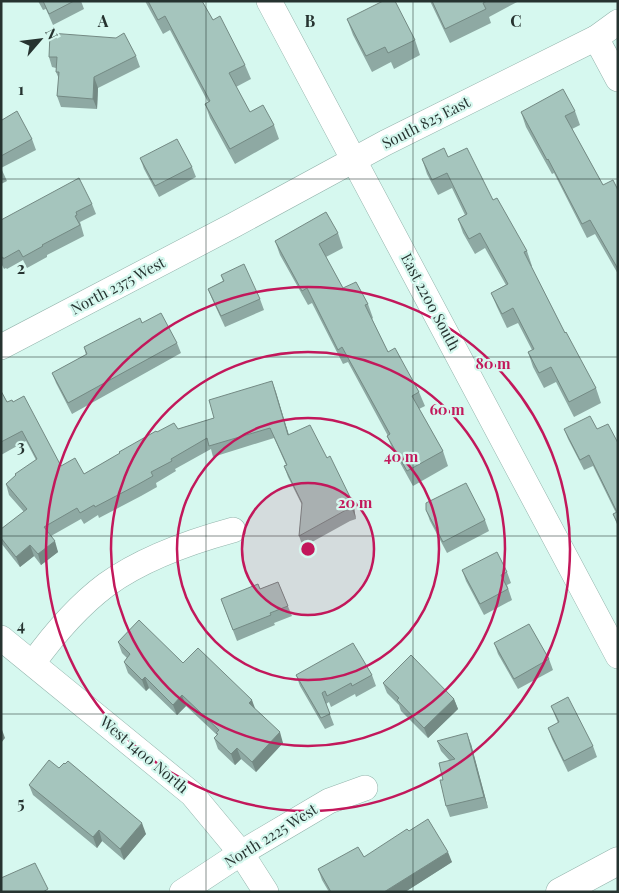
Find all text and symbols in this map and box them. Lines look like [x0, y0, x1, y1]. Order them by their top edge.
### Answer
text: A [97, 10, 109, 31]
text: B [305, 10, 316, 31]
text: C [510, 10, 522, 31]
north arrow [15, 15, 65, 65]
text: N [41, 25, 63, 43]
text: 1 [18, 78, 24, 99]
street label: South 825 East [378, 91, 474, 153]
street label: East 2200 South [397, 249, 465, 354]
street label: North 2375 West [67, 251, 169, 318]
text: 2 [17, 257, 25, 278]
text: 80 m [475, 353, 511, 373]
text: 60 m [429, 399, 465, 419]
text: 3 [17, 435, 25, 456]
text: 40 m [384, 446, 419, 466]
text: 20 m [338, 492, 373, 512]
centre of rings [299, 540, 317, 558]
text: 4 [17, 614, 25, 635]
street label: West 1400 North [95, 711, 193, 797]
text: 5 [17, 792, 25, 813]
street label: North 2225 West [220, 798, 321, 872]

